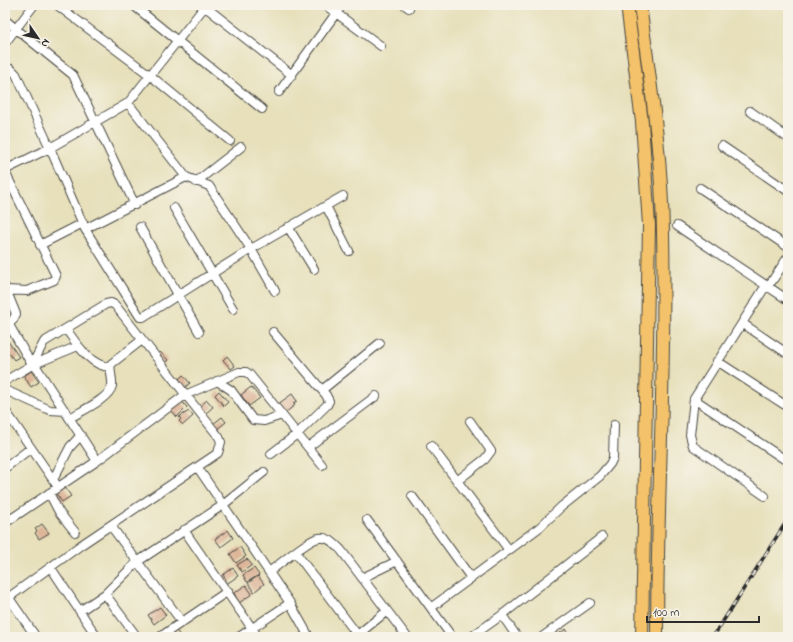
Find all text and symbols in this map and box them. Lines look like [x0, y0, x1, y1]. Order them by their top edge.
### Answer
north arrow [18, 18, 58, 58]
text: N [37, 35, 54, 51]
scale bar [647, 598, 759, 624]
text: 100 m [653, 604, 680, 622]

